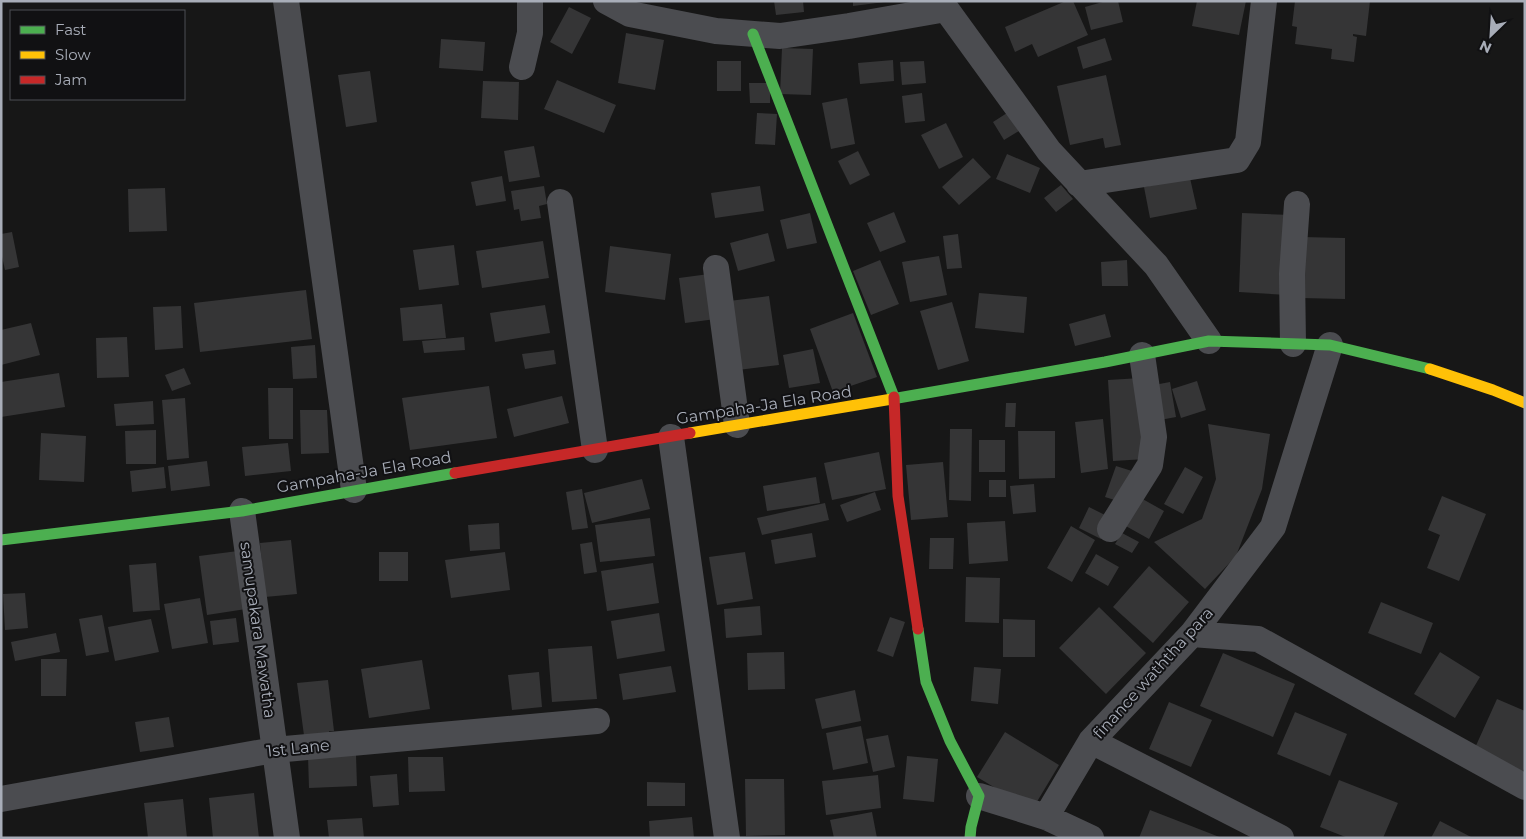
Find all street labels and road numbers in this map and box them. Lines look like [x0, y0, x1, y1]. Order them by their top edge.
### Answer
street label: Gampaha-Ja Ela Road [675, 382, 853, 428]
street label: Gampaha-Ja Ela Road [275, 447, 453, 497]
street label: samupakara Mawatha [236, 541, 280, 719]
street label: finance waththa para [1089, 603, 1217, 743]
street label: 1st Lane [265, 735, 331, 761]

